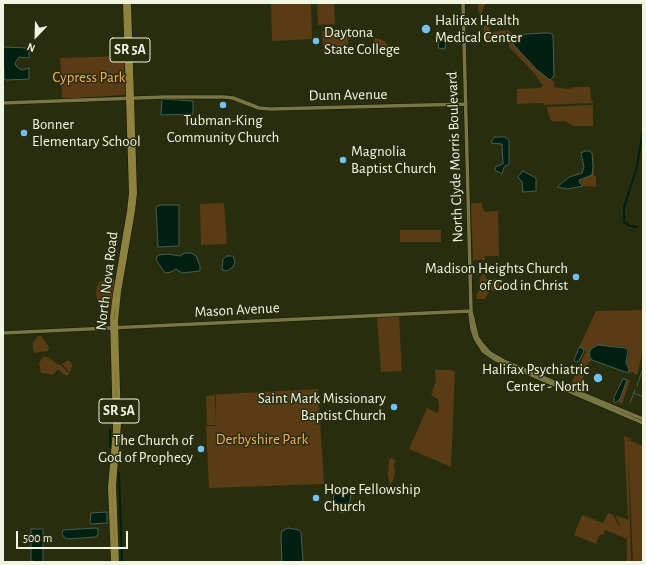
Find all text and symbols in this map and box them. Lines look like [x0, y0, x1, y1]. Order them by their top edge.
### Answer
place label: Halifax Health Medical Center [435, 11, 522, 46]
north arrow [16, 16, 56, 56]
place label: Daytona State College [324, 23, 400, 58]
marker: Halifax Health Medical Center [420, 23, 432, 35]
marker: Daytona State College [311, 36, 321, 46]
road number: SR 5A [110, 38, 150, 62]
text: N [25, 41, 37, 54]
park label: Cypress Park [53, 68, 125, 86]
street label: North Clyde Morris Boulevard [443, 71, 467, 243]
street label: Dunn Avenue [308, 85, 388, 105]
marker: Tubman-King Community Church [218, 100, 228, 110]
place label: Tubman-King Community Church [167, 111, 279, 146]
place label: Bonner Elementary School [32, 115, 141, 150]
marker: Bonner Elementary School [19, 128, 29, 138]
place label: Magnolia Baptist Church [351, 142, 436, 177]
marker: Magnolia Baptist Church [338, 155, 348, 165]
street label: North Nova Road [92, 231, 122, 331]
place label: Madison Heights Church of God in Christ [425, 259, 568, 294]
marker: Madison Heights Church of God in Christ [571, 272, 581, 282]
street label: Mason Avenue [194, 299, 280, 321]
place label: Halifax Psychiatric Center - North [482, 360, 589, 395]
marker: Halifax Psychiatric Center - North [592, 372, 604, 384]
place label: Saint Mark Missionary Baptist Church [258, 389, 386, 424]
road number: SR 5A [99, 399, 139, 423]
marker: Saint Mark Missionary Baptist Church [389, 402, 399, 412]
park label: Derbyshire Park [216, 430, 308, 448]
place label: The Church of God of Prophecy [98, 431, 193, 466]
marker: The Church of God of Prophecy [196, 444, 206, 454]
place label: Hope Fellowship Church [324, 480, 421, 515]
marker: Hope Fellowship Church [311, 493, 321, 503]
scale bar [18, 523, 130, 549]
text: 500 m [23, 532, 52, 544]

